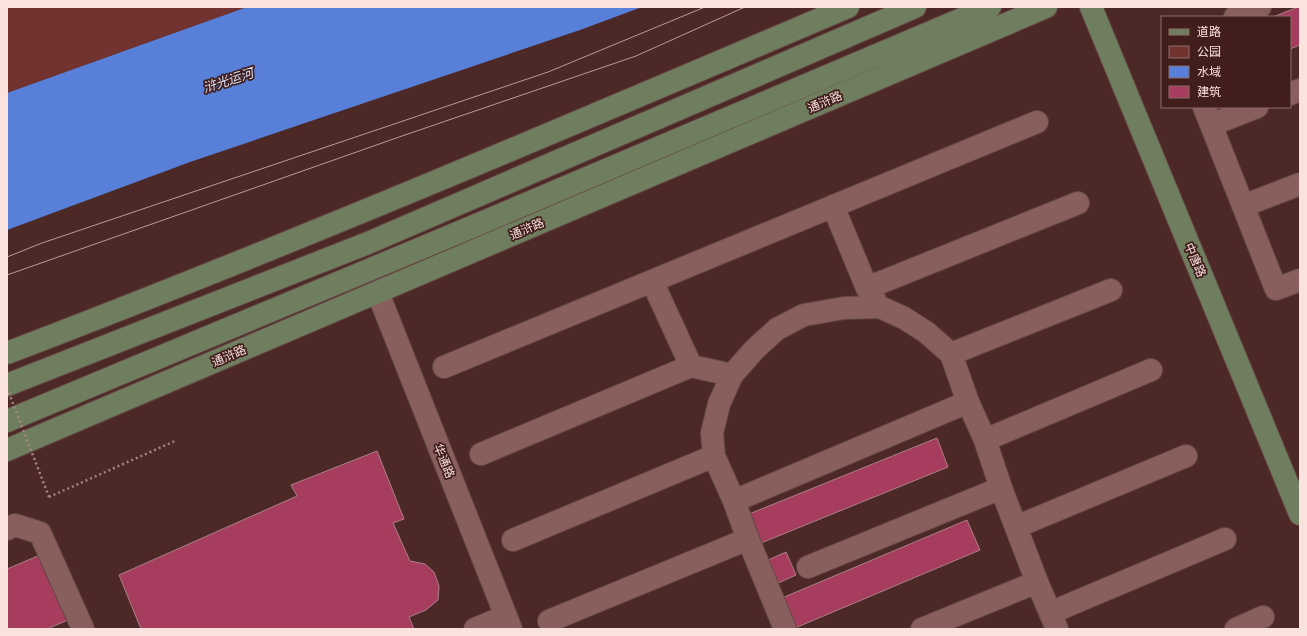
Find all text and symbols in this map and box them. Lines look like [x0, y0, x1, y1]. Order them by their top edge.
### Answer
legend [1161, 16, 1291, 108]
text: 道路 [1197, 25, 1221, 40]
text: 公园 [1197, 45, 1221, 60]
water label: 浒光运河 [201, 64, 258, 97]
text: 水域 [1197, 65, 1221, 80]
text: 建筑 [1197, 85, 1221, 100]
street label: 通浒路 [806, 89, 845, 116]
street label: 通浒路 [508, 216, 547, 243]
street label: 中唐路 [1181, 241, 1208, 280]
street label: 通浒路 [210, 343, 249, 370]
street label: 华通路 [430, 442, 457, 481]

